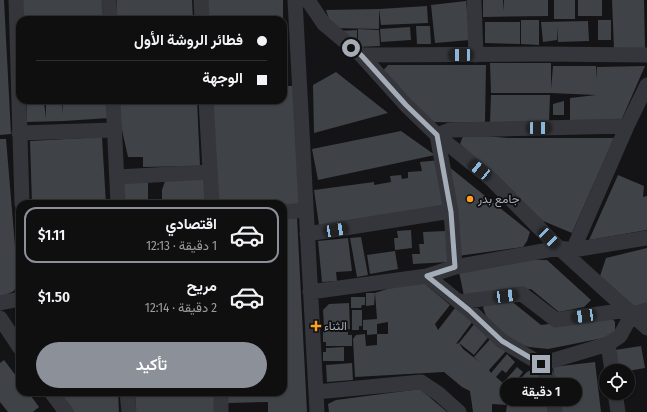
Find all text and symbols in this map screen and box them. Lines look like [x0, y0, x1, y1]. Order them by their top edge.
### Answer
text: فطائر الروشة الأول [134, 31, 243, 49]
route start [342, 39, 360, 57]
car [449, 49, 473, 61]
text: الوجهة [202, 69, 243, 87]
car [527, 122, 551, 134]
car [467, 158, 493, 182]
place label: جامع بدر [477, 192, 520, 208]
marker: جامع بدر [465, 194, 475, 204]
text: اقتصادي [165, 215, 217, 233]
icon: car [229, 217, 265, 253]
car [323, 222, 349, 238]
car [536, 225, 562, 251]
text: $1.11 [38, 226, 65, 244]
text: 1 دقيقة · 12:13 [146, 238, 217, 253]
text: مريح [187, 277, 217, 295]
icon: car [229, 279, 265, 315]
text: $1.50 [38, 288, 70, 306]
car [493, 289, 519, 303]
text: 2 دقيقة · 12:14 [145, 300, 217, 315]
car [571, 308, 597, 324]
place label: الثناء [324, 319, 347, 333]
marker: الثناء [311, 321, 321, 331]
button: تأكيد [36, 342, 267, 388]
route end [532, 355, 550, 373]
map controls [599, 364, 635, 400]
button: locate [599, 364, 635, 400]
callout: 1 دقيقة [500, 378, 582, 406]
text: 1 دقيقة [522, 384, 560, 399]

